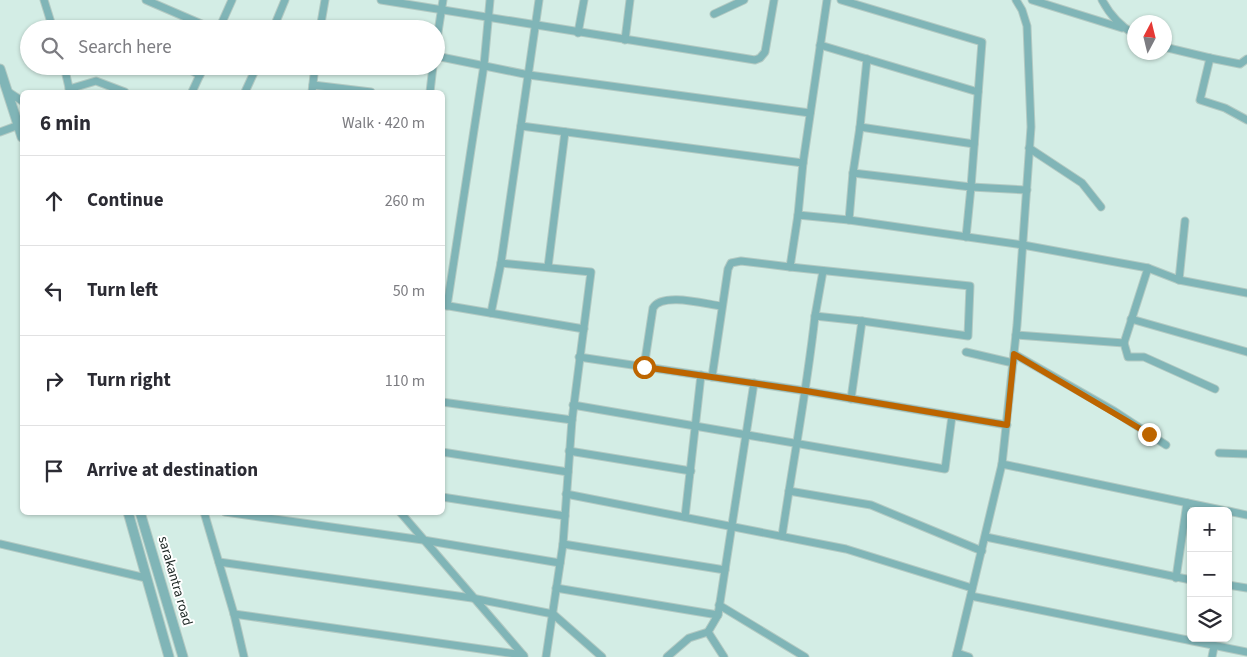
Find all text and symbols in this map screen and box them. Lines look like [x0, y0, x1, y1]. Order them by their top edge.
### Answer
north arrow [1127, 15, 1172, 60]
search box [20, 20, 445, 75]
icon: search [38, 34, 66, 62]
text: Search here [78, 34, 172, 61]
text: 6 min [40, 108, 91, 138]
text: Walk · 420 m [342, 112, 425, 134]
icon: ahead [40, 187, 68, 215]
text: Continue [87, 187, 164, 214]
text: 260 m [385, 190, 425, 212]
icon: left [40, 277, 68, 305]
text: Turn left [87, 277, 158, 304]
text: 50 m [393, 280, 425, 302]
route start [633, 356, 656, 379]
icon: right [40, 367, 68, 395]
text: Turn right [87, 367, 171, 394]
text: 110 m [385, 370, 425, 392]
route end [1138, 423, 1161, 446]
icon: arrive [40, 457, 68, 485]
text: Arrive at destination [87, 457, 258, 484]
map controls [1187, 507, 1232, 642]
button: + [1187, 507, 1232, 552]
street label: sarakantra road [153, 534, 197, 628]
button: − [1187, 552, 1232, 597]
button: layers [1187, 597, 1232, 642]

